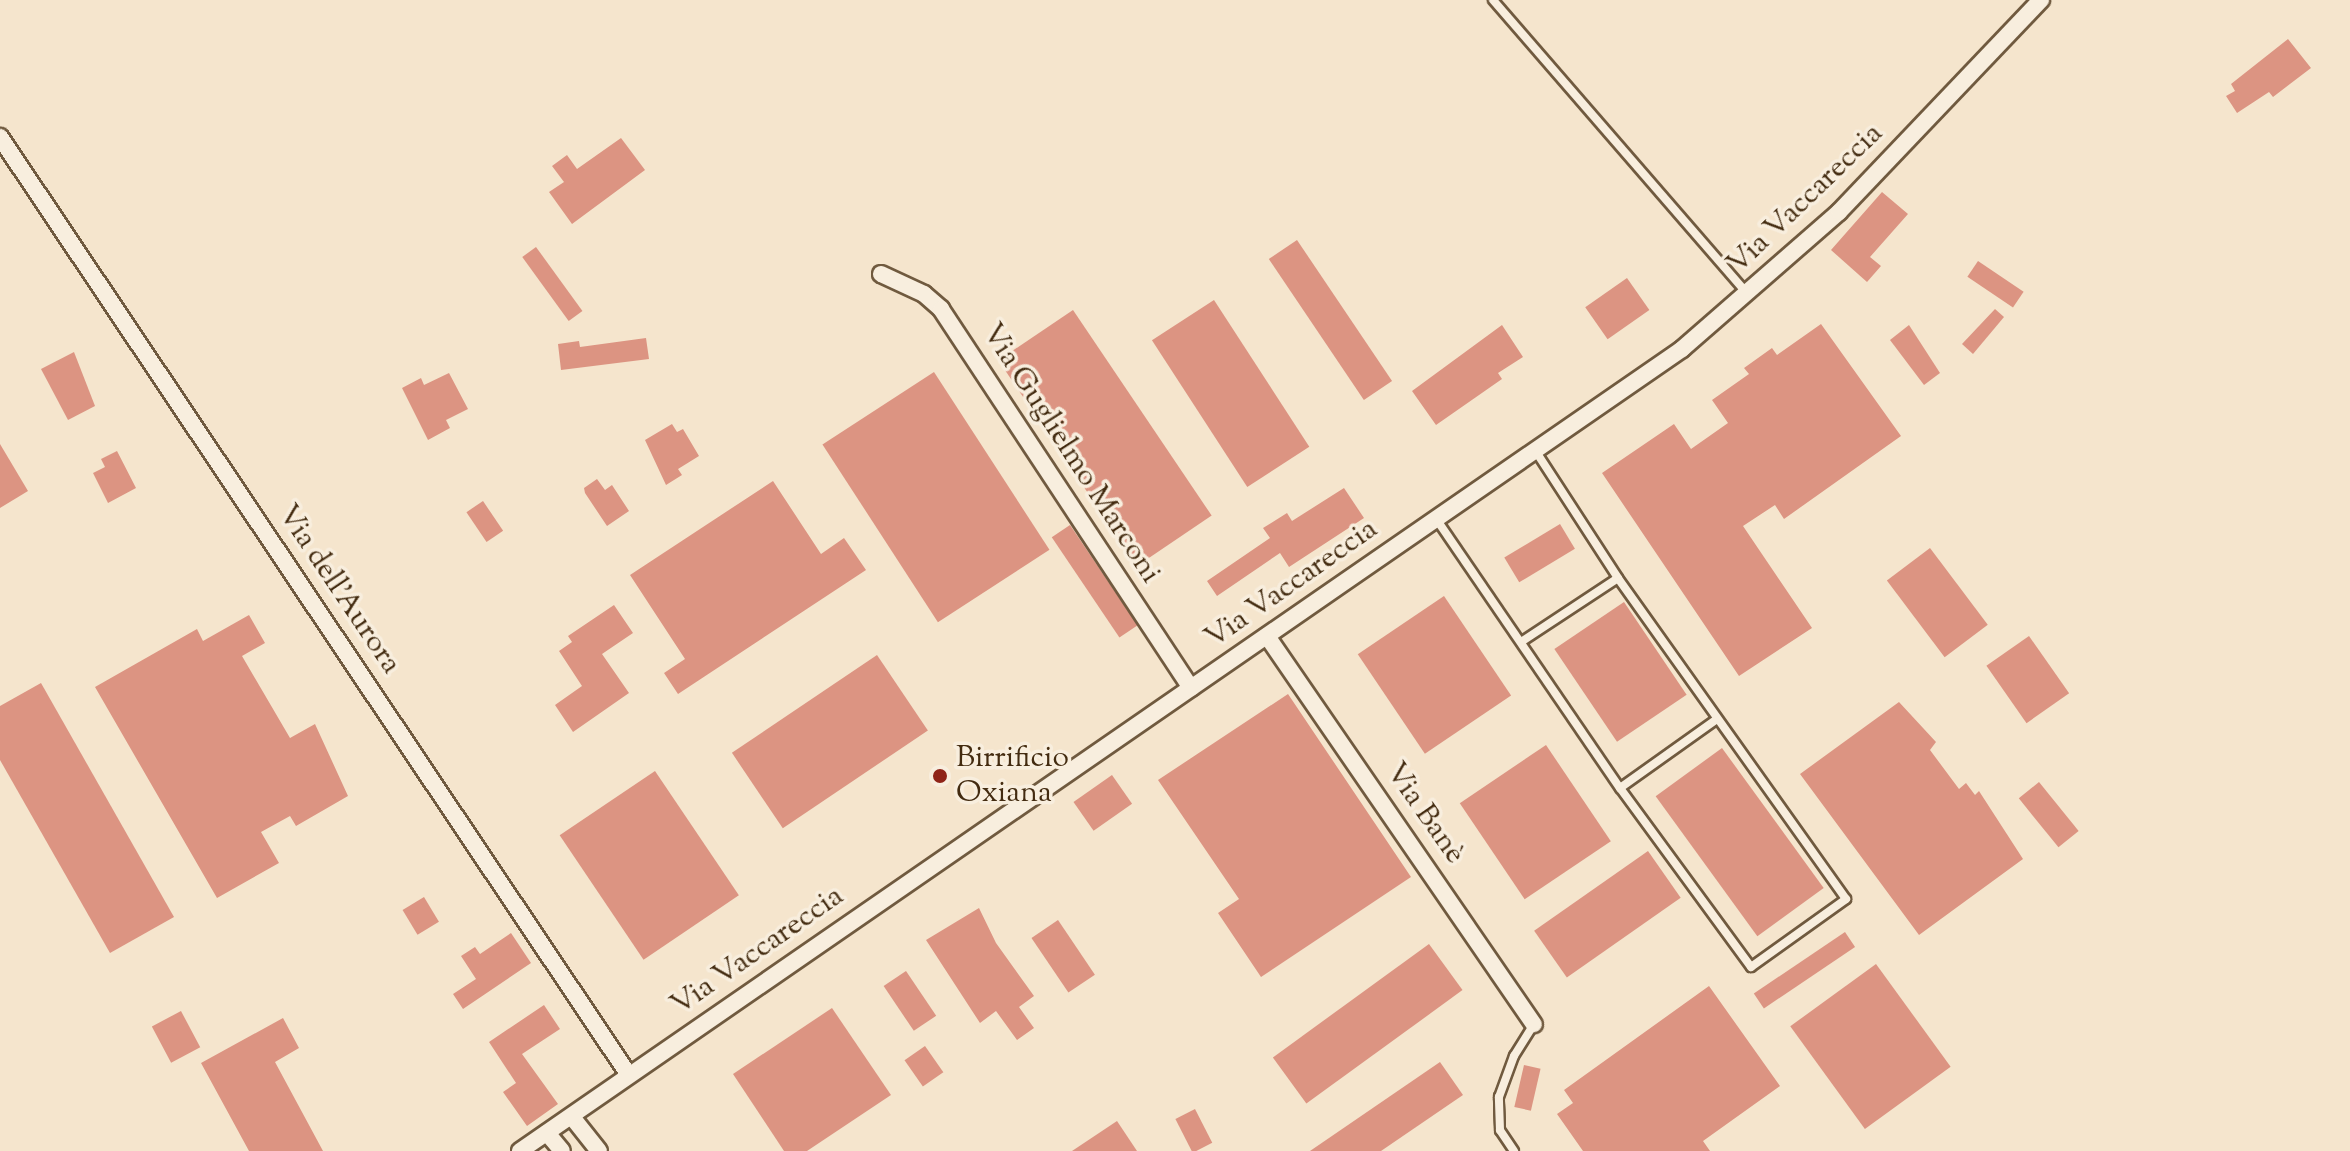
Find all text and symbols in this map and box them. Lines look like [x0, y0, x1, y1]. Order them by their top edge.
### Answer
street label: Via Vaccareccia [1721, 117, 1891, 283]
street label: Via Guglielmo Marconi [973, 317, 1167, 591]
street label: Via dell'Aurora [268, 499, 408, 681]
street label: Via Vaccareccia [1199, 512, 1385, 658]
place label: Birrificio Oxiana [956, 741, 1069, 812]
street label: Via Banè [1376, 756, 1472, 872]
marker: Birrificio Oxiana [931, 767, 949, 785]
street label: Via Vaccareccia [665, 879, 851, 1025]

